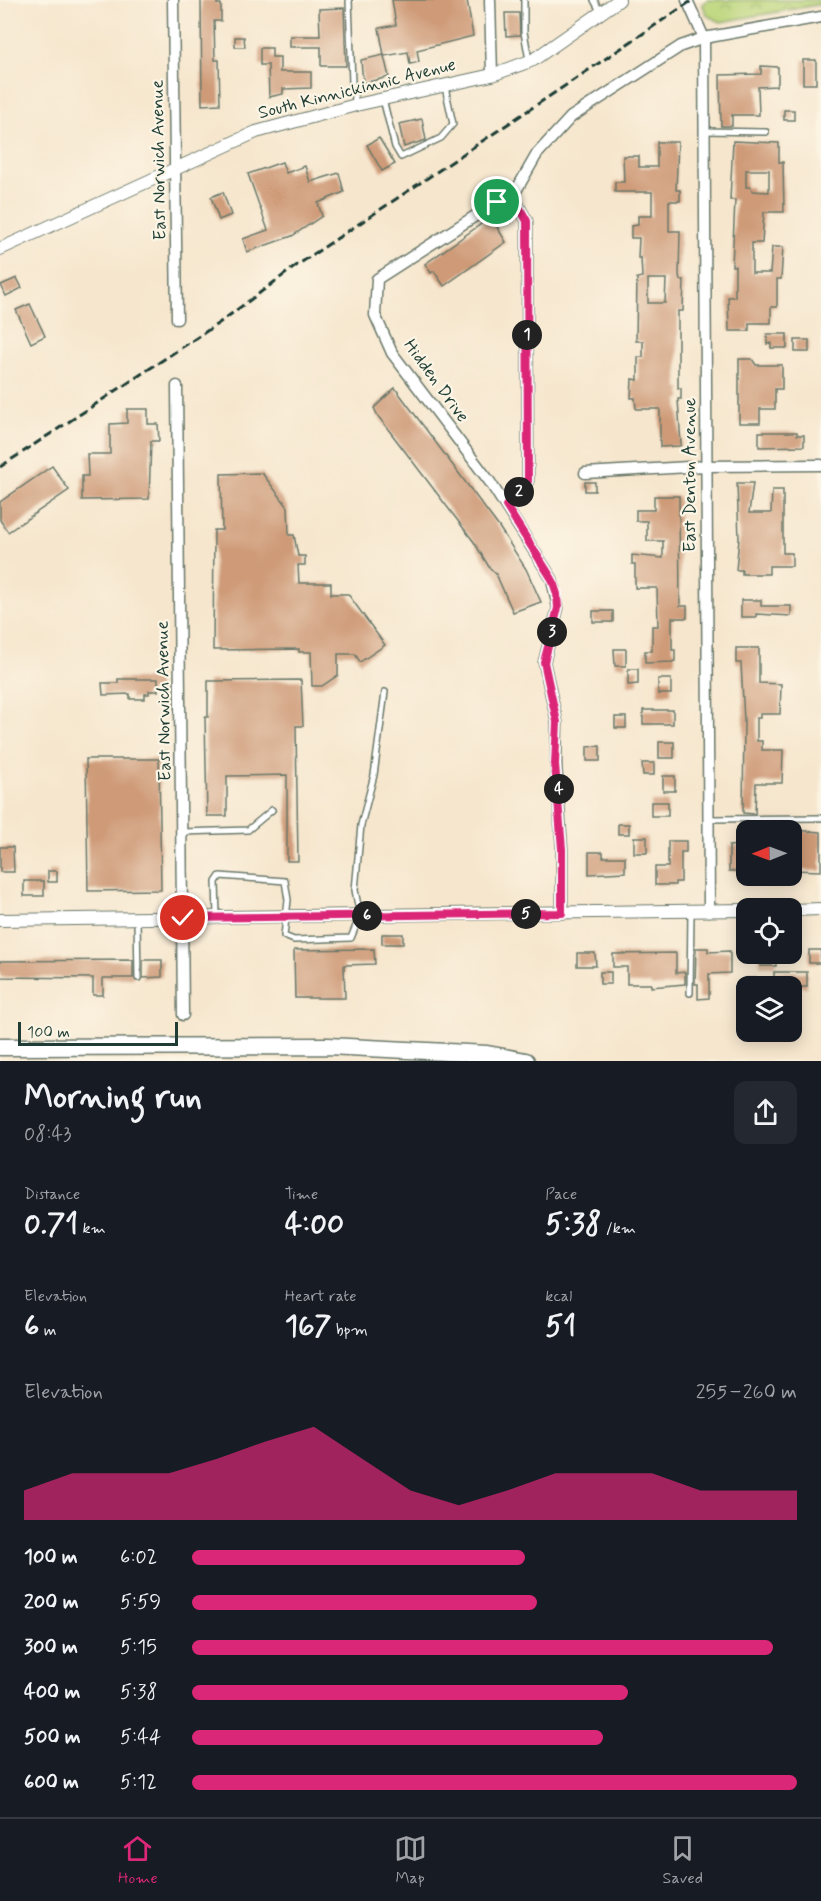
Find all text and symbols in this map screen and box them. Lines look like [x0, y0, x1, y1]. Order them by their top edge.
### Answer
street label: South Kinnickinnic Avenue [256, 53, 458, 125]
street label: East Norwich Avenue [146, 79, 172, 240]
pin [471, 176, 522, 227]
icon: arrive [480, 185, 513, 218]
pin: 1 [512, 320, 542, 350]
text: 1 [523, 324, 531, 345]
street label: Hidden Drive [398, 335, 474, 427]
street label: East Denton Avenue [678, 398, 702, 552]
pin: 2 [504, 477, 534, 507]
text: 2 [515, 481, 523, 502]
pin: 3 [537, 617, 567, 647]
street label: East Norwich Avenue [151, 620, 177, 781]
text: 3 [548, 621, 556, 642]
pin: 4 [544, 774, 574, 804]
text: 4 [554, 778, 564, 799]
north arrow [736, 820, 802, 886]
map controls [736, 820, 802, 1042]
pin [157, 892, 208, 943]
button: locate [736, 898, 802, 964]
pin: 5 [511, 899, 541, 929]
icon: check [166, 901, 199, 934]
pin: 6 [352, 901, 382, 931]
text: 5 [521, 903, 531, 924]
text: 6 [363, 905, 371, 926]
button: layers [736, 976, 802, 1042]
scale bar [18, 1019, 178, 1046]
text: 100 m [27, 1022, 70, 1043]
text: Morning run [24, 1076, 202, 1120]
button: share [734, 1081, 797, 1144]
text: 08:43 [24, 1121, 72, 1148]
text: Distance [24, 1184, 80, 1205]
text: Time [285, 1184, 318, 1205]
text: Pace [545, 1184, 577, 1205]
text: 0.71 [24, 1205, 78, 1244]
text: 4:00 [285, 1205, 344, 1244]
text: 5:38 [545, 1205, 601, 1244]
text: km [78, 1218, 106, 1239]
text: /km [601, 1218, 636, 1239]
text: Elevation [24, 1286, 87, 1307]
text: Heart rate [285, 1286, 357, 1307]
text: kcal [545, 1286, 572, 1307]
text: 6 [24, 1307, 39, 1346]
text: 167 [285, 1307, 331, 1346]
text: 51 [545, 1307, 576, 1346]
text: m [39, 1320, 56, 1341]
text: bpm [331, 1320, 368, 1341]
text: Elevation [24, 1379, 103, 1406]
text: 255–260 m [696, 1379, 797, 1406]
text: 100 m [24, 1544, 78, 1571]
text: 6:02 [120, 1544, 157, 1571]
text: 200 m [24, 1589, 79, 1616]
text: 5:59 [120, 1589, 161, 1616]
text: 300 m [24, 1634, 78, 1661]
text: 5:15 [120, 1634, 157, 1661]
text: 400 m [24, 1679, 80, 1706]
text: 5:38 [120, 1679, 157, 1706]
text: 500 m [24, 1724, 81, 1751]
text: 5:44 [120, 1724, 161, 1751]
text: 600 m [24, 1769, 79, 1796]
text: 5:12 [120, 1769, 157, 1796]
tab: Home [118, 1832, 158, 1889]
tab: Map [394, 1832, 427, 1889]
tab: Saved [663, 1832, 703, 1889]

